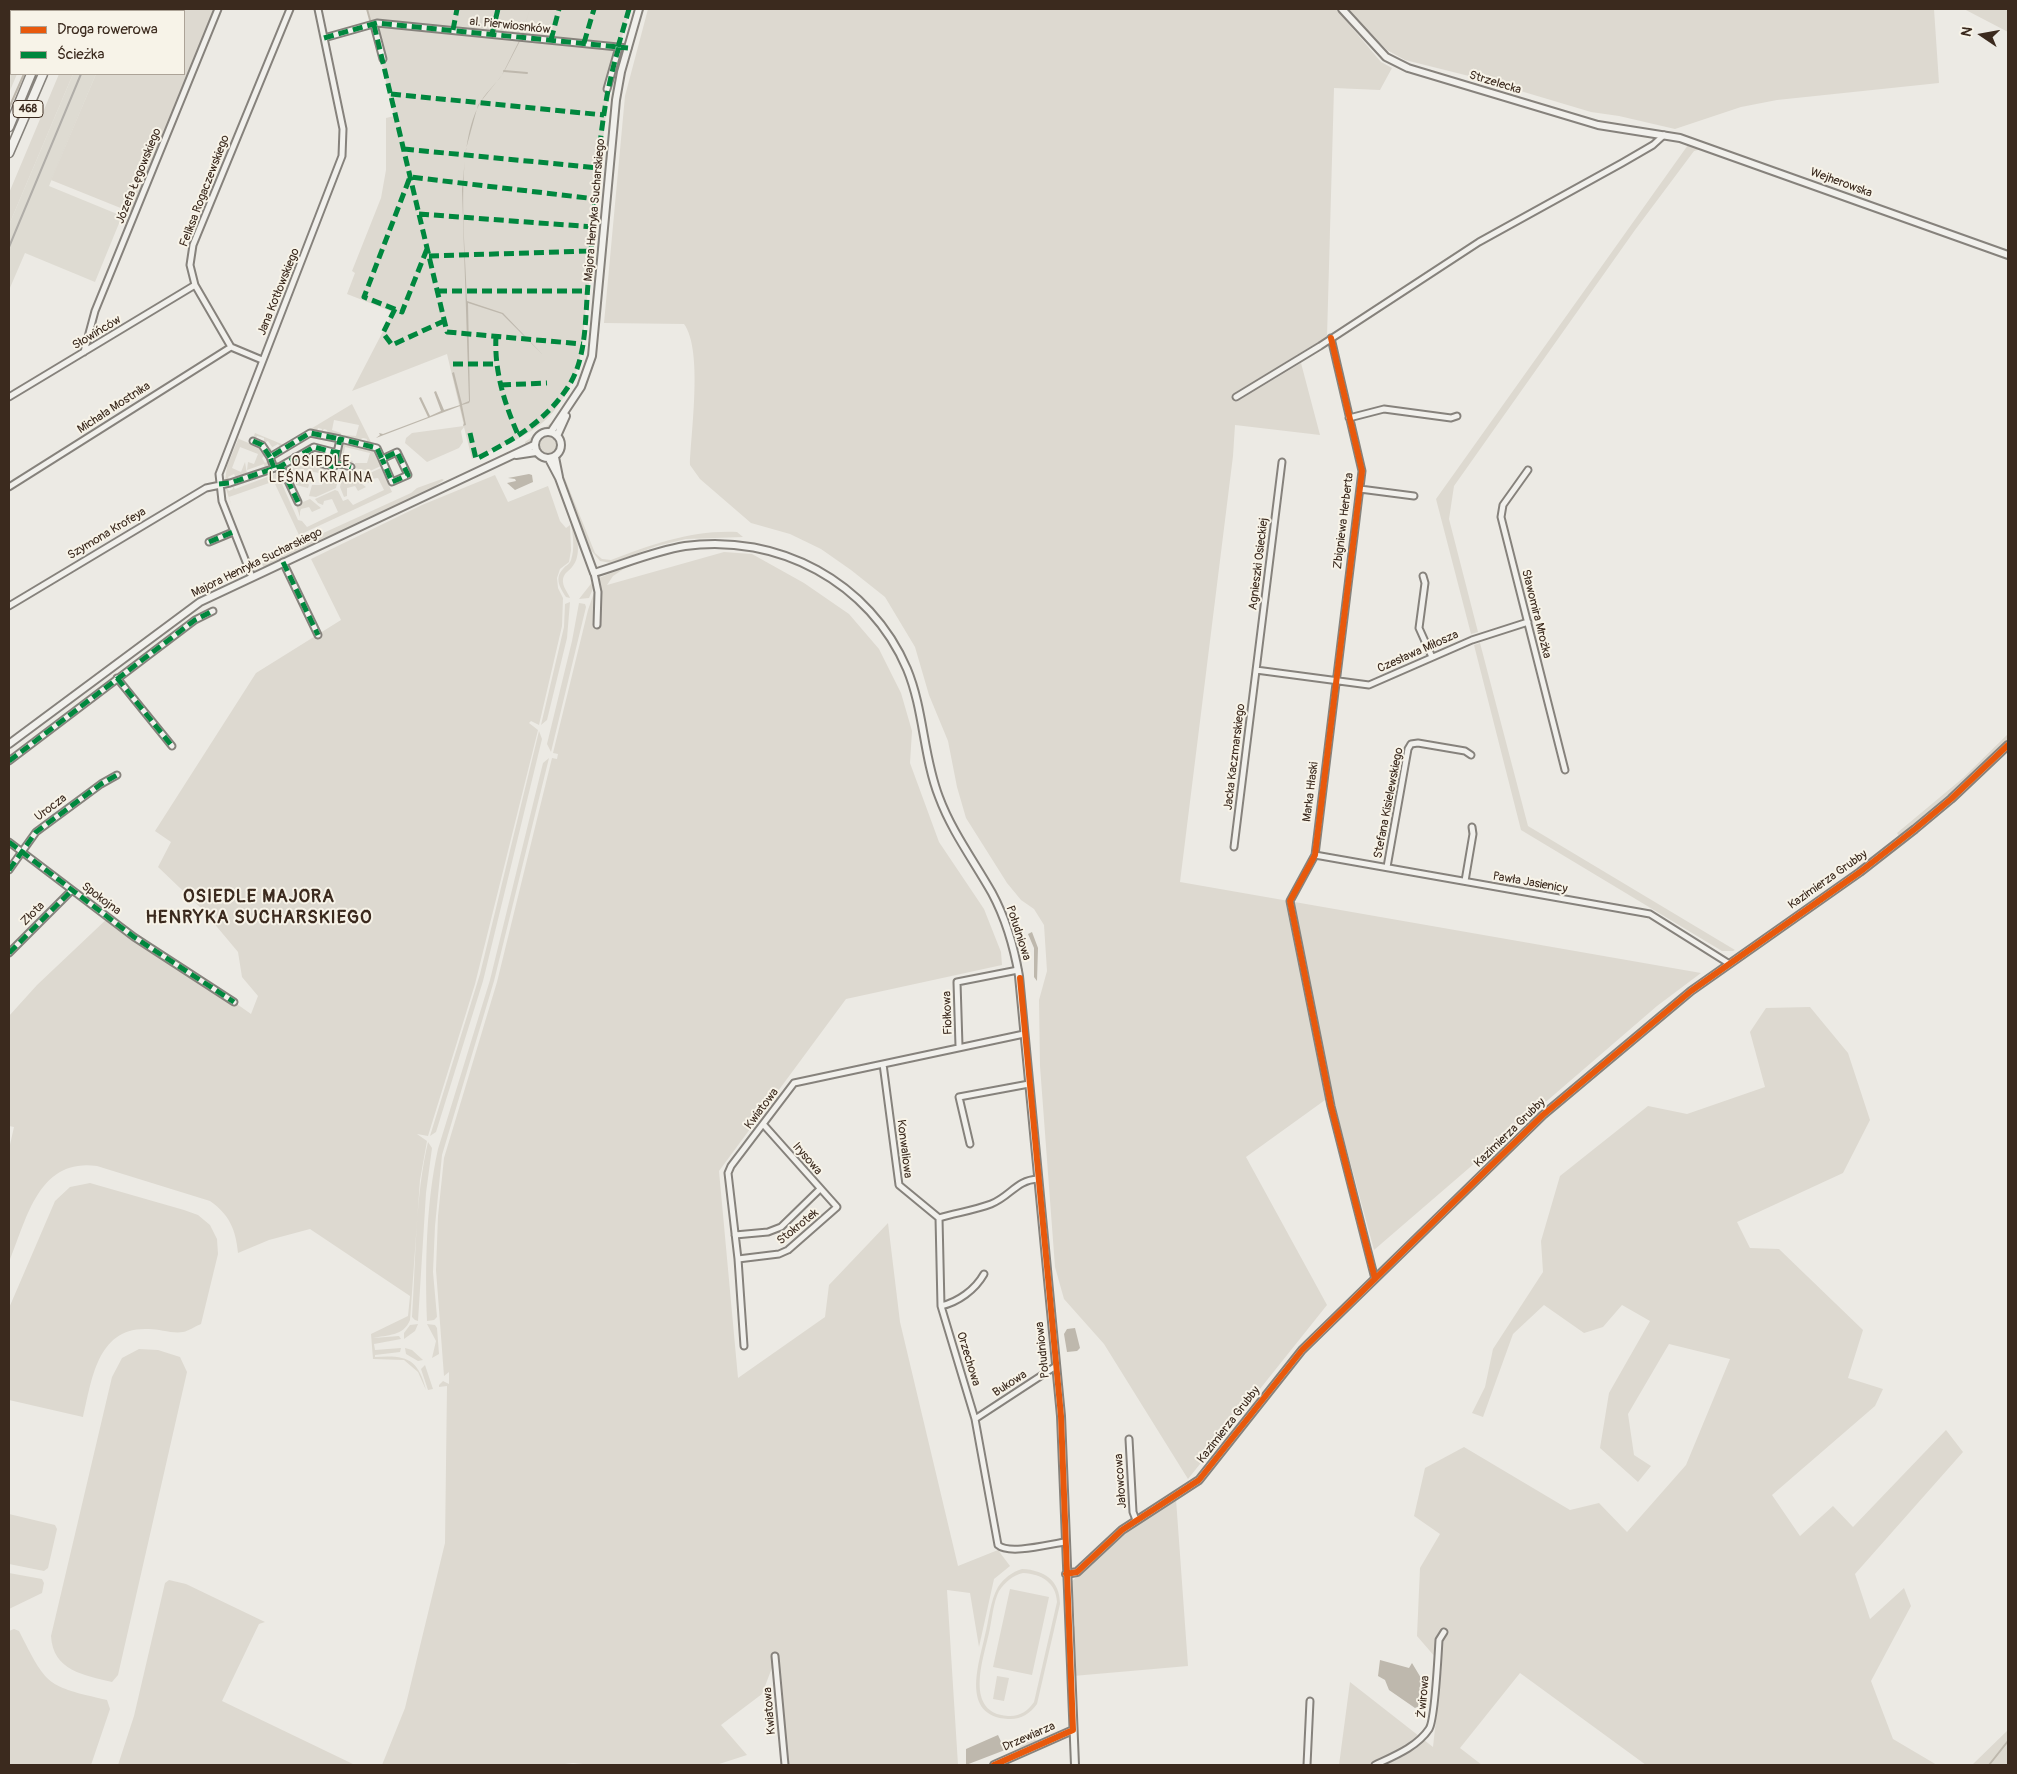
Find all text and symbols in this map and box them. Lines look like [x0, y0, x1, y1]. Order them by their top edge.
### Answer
legend [10, 10, 185, 75]
north arrow [1957, 10, 2007, 60]
street label: al. Pierwiosnków [469, 15, 551, 37]
text: Droga rowerowa [57, 20, 158, 39]
text: N [1958, 25, 1976, 38]
text: Ścieżka [57, 45, 105, 64]
street label: Strzelecka [1467, 68, 1523, 98]
road number: 468 [13, 100, 43, 118]
street label: Józefa Łęgowskiego [113, 126, 165, 226]
street label: Feliksa Rogaczewskiego [177, 133, 233, 249]
street label: Majora Henryka Sucharskiego [582, 138, 608, 282]
street label: Wejherowska [1808, 165, 1874, 201]
street label: Jana Kotłowskiego [255, 246, 303, 338]
street label: Słowińców [70, 313, 124, 353]
street label: Michała Mostnika [75, 379, 153, 437]
district label: OSIEDLE LEŚNA KRAINA [267, 454, 375, 487]
street label: Zbigniewa Herberta [1331, 472, 1357, 570]
street label: Szymona Krofeya [65, 505, 149, 563]
street label: Agnieszki Osieckiej [1246, 517, 1272, 611]
street label: Majora Henryka Sucharskiego [189, 525, 325, 601]
street label: Sławomira Mrożka [1518, 568, 1554, 660]
street label: Czesława Miłosza [1375, 628, 1461, 676]
street label: Jacka Kaczmarskiego [1221, 703, 1249, 811]
street label: Stefana Kisielewskiego [1371, 746, 1407, 860]
street label: Marka Hłaski [1300, 761, 1322, 823]
street label: Urocza [32, 791, 70, 825]
street label: Kazimierza Grubby [1786, 847, 1870, 913]
street label: Pawła Jasienicy [1492, 869, 1568, 897]
street label: Spokojna [78, 880, 124, 918]
district label: OSIEDLE MAJORA HENRYKA SUCHARSKIEGO [143, 886, 375, 929]
street label: Złota [18, 899, 48, 929]
street label: Południowa [1002, 904, 1034, 962]
street label: Fiołkowa [940, 991, 956, 1035]
street label: Kwiatowa [742, 1086, 782, 1132]
street label: Kazimierza Grubby [1471, 1095, 1549, 1171]
street label: Konwaliowa [893, 1119, 915, 1179]
street label: Irysowa [789, 1140, 825, 1178]
street label: Stokrotek [774, 1206, 822, 1248]
street label: Południowa [1033, 1321, 1053, 1379]
street label: Orzechowa [953, 1330, 983, 1388]
street label: Bukowa [990, 1368, 1030, 1400]
street label: Kazimierza Grubby [1195, 1384, 1263, 1466]
street label: Jałowcowa [1112, 1453, 1130, 1509]
street label: Żwirowa [1415, 1675, 1433, 1719]
street label: Kwiatowa [761, 1687, 779, 1735]
street label: Drzewiarza [1001, 1719, 1057, 1755]

